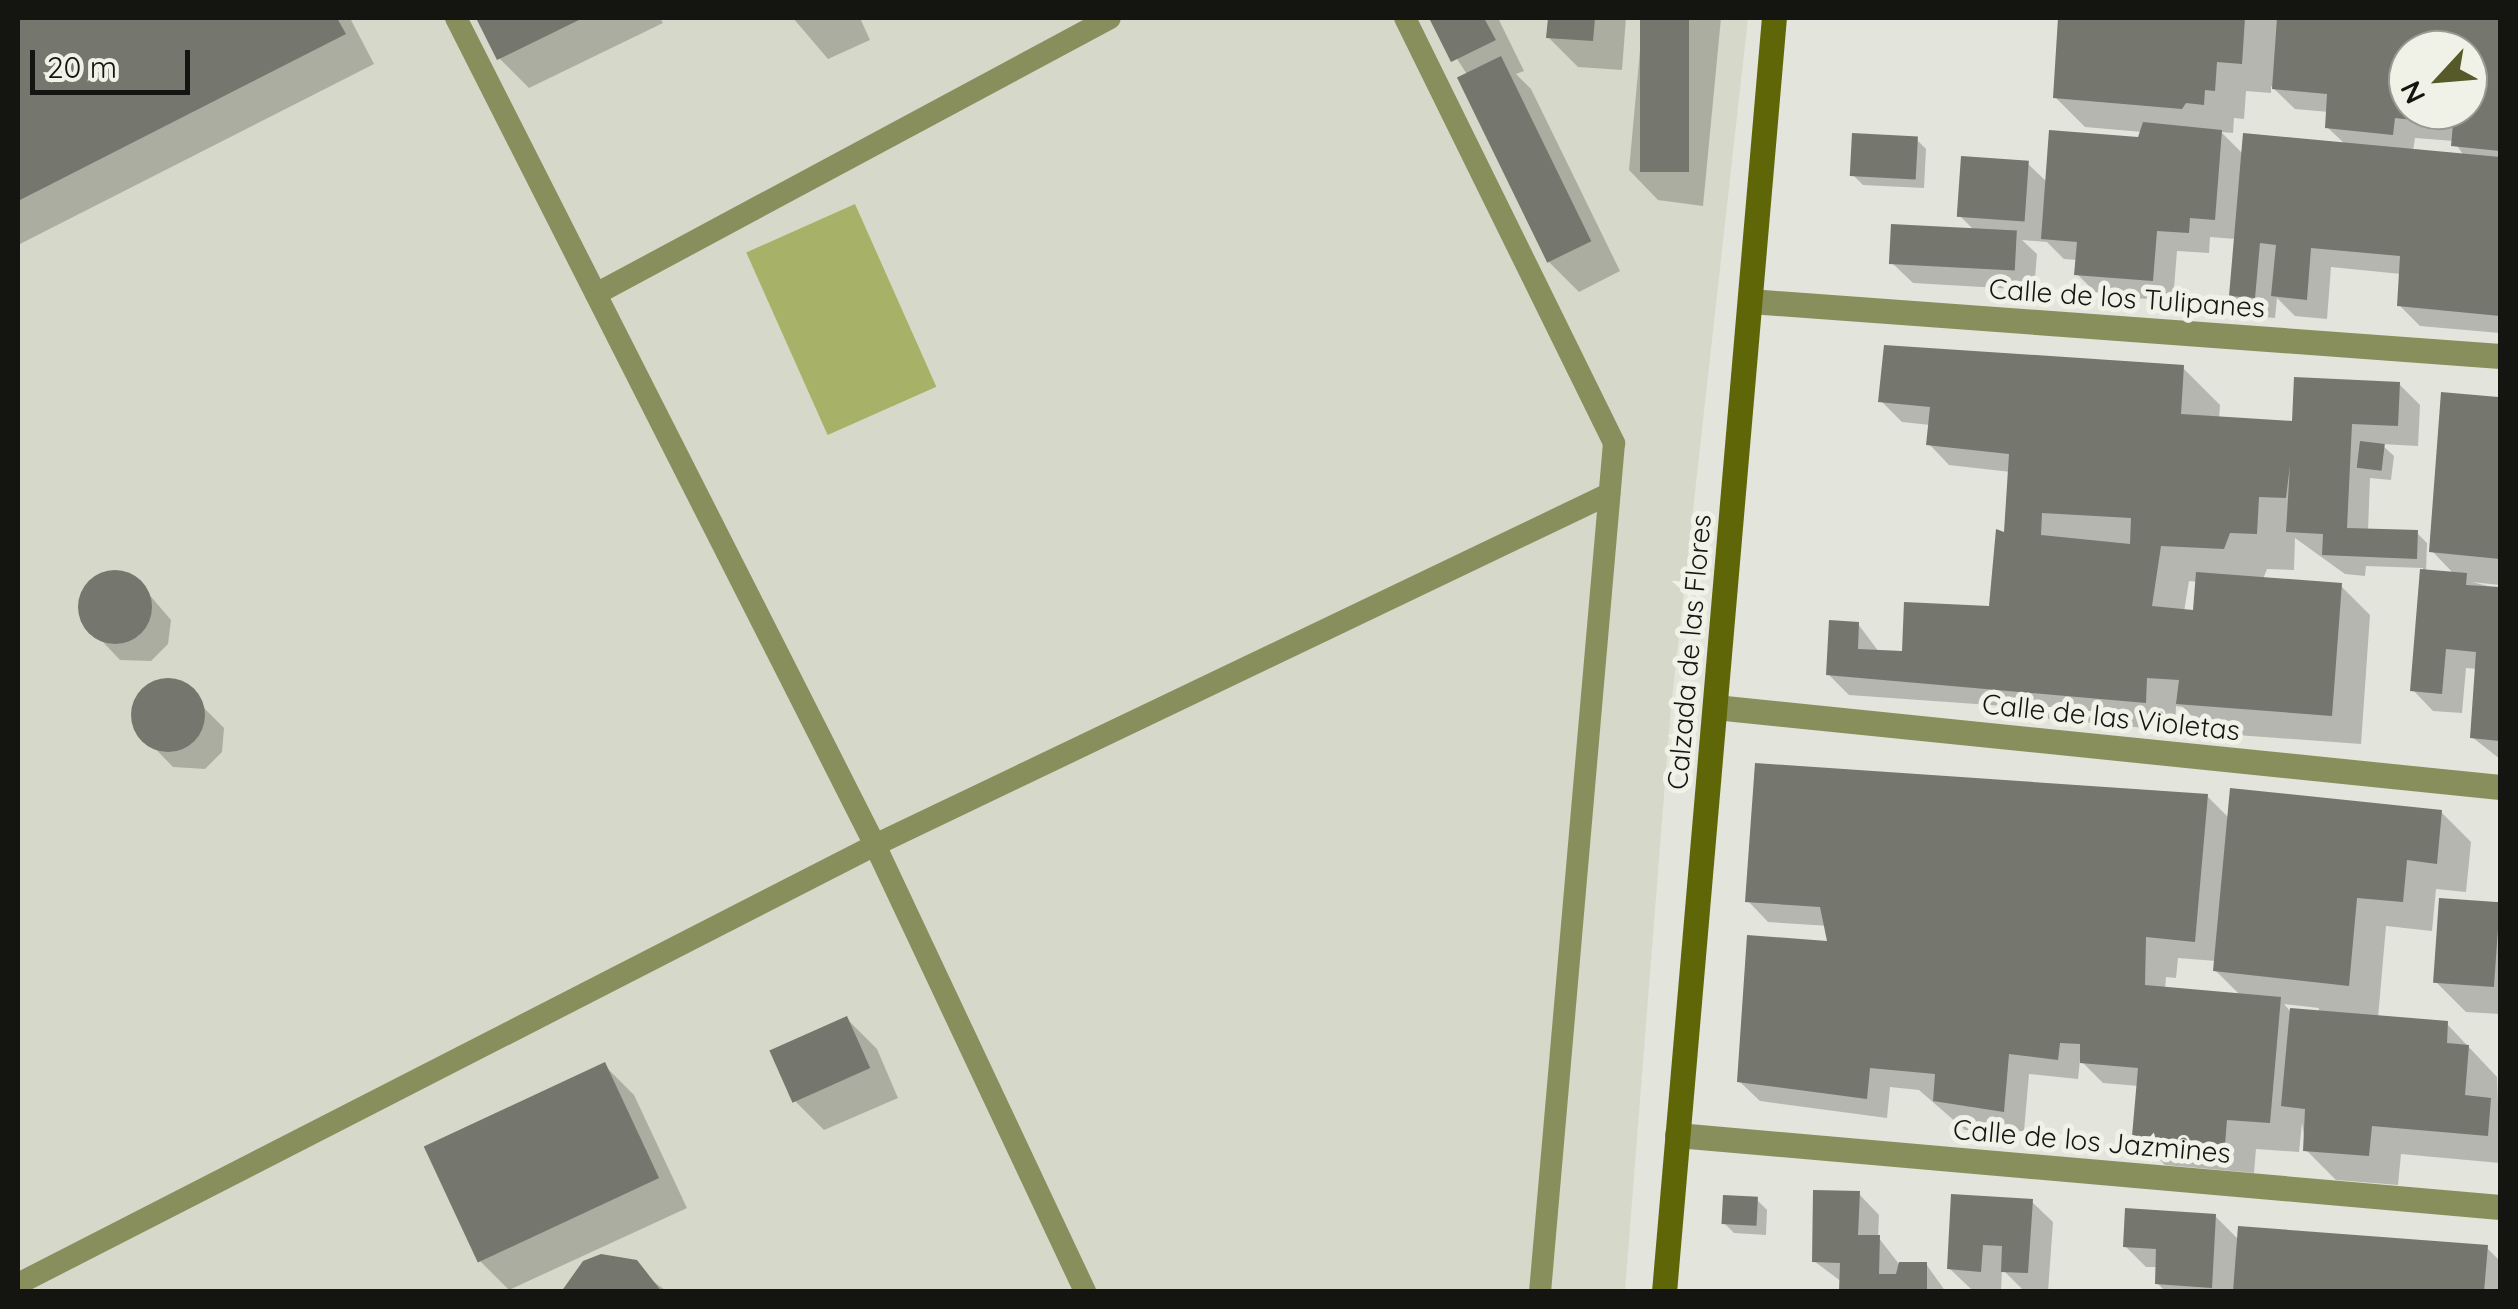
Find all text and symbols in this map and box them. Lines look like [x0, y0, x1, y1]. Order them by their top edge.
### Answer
scale bar [35, 30, 195, 92]
north arrow [2388, 30, 2488, 130]
text: 20 m [47, 48, 117, 86]
text: N [2392, 76, 2433, 109]
street label: Calle de los Tulipanes [1988, 272, 2266, 324]
street label: Calzada de las Flores [1660, 513, 1718, 791]
street label: Calle de las Violetas [1980, 687, 2242, 747]
street label: Calle de los Jazmines [1952, 1112, 2232, 1170]

